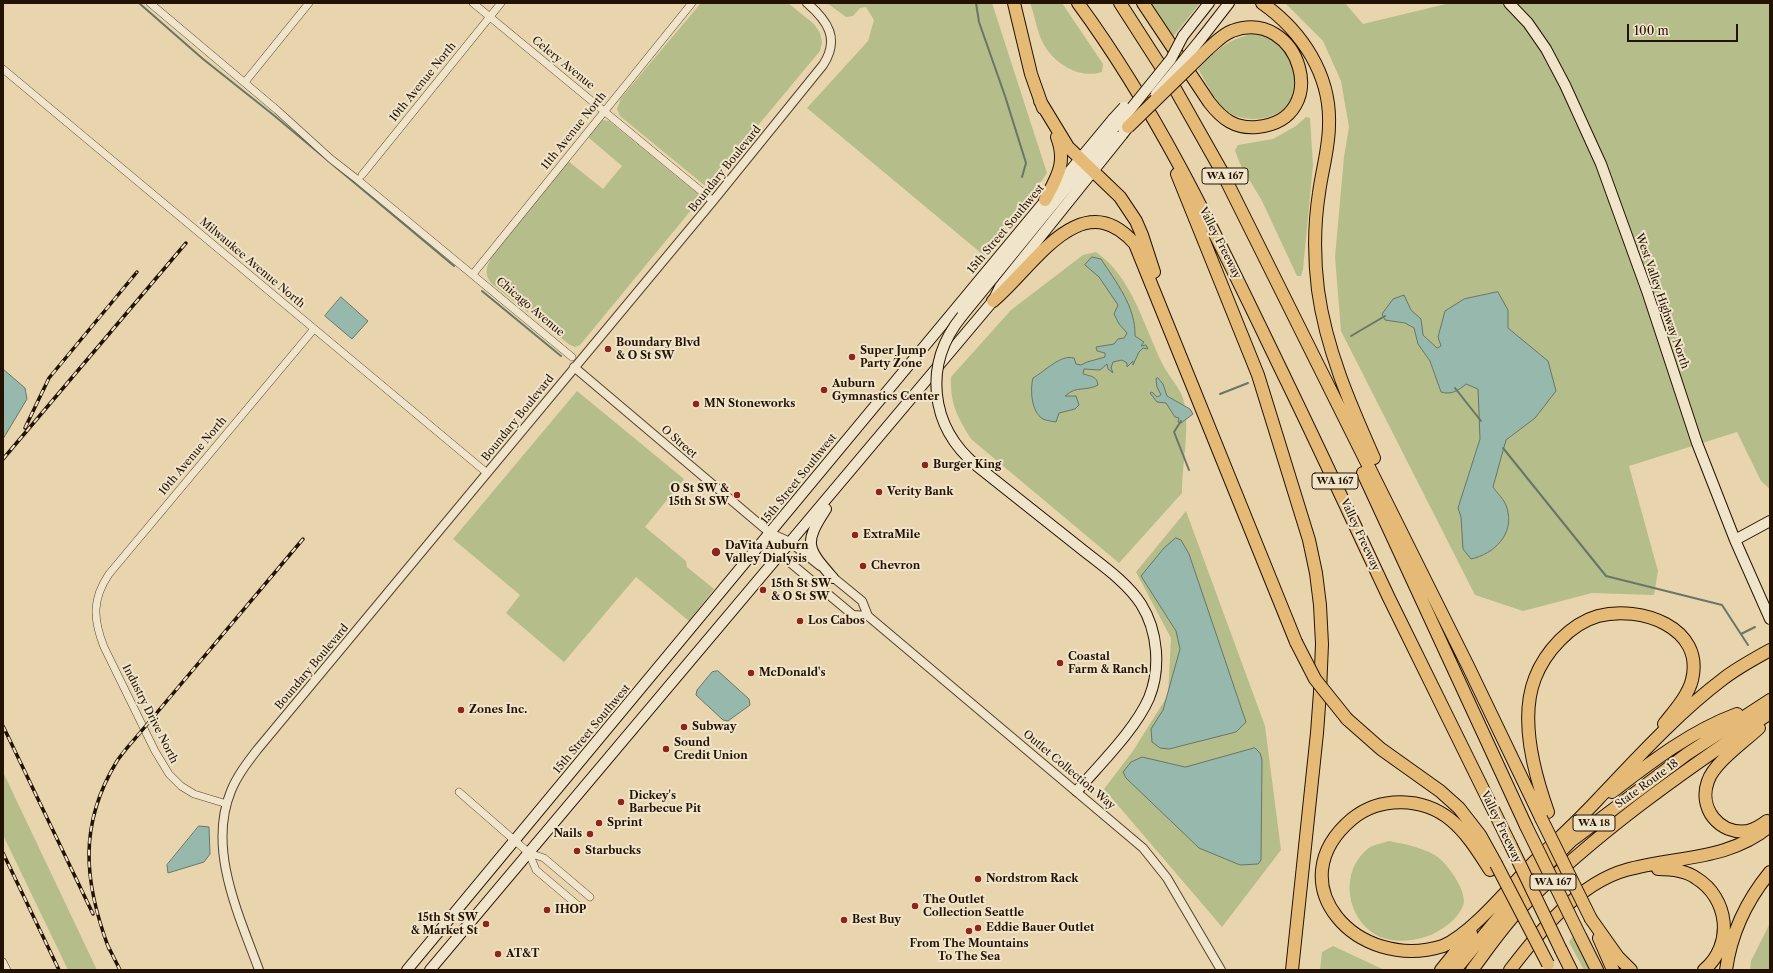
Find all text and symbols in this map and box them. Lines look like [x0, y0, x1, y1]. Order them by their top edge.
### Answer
scale bar [1629, 16, 1740, 42]
text: 100 m [1634, 23, 1669, 38]
street label: Celery Avenue [529, 34, 597, 92]
street label: 10th Avenue North [387, 40, 459, 124]
street label: 11th Avenue North [539, 90, 609, 172]
street label: Boundary Boulevard [686, 123, 764, 215]
road number: WA 167 [1202, 168, 1248, 184]
street label: 15th Street Southwest [965, 182, 1047, 276]
street label: Valley Freeway [1196, 205, 1244, 281]
street label: Milwaukee Avenue North [197, 215, 307, 311]
street label: West Valley Highway North [1633, 231, 1691, 371]
street label: Chicago Avenue [493, 275, 567, 339]
place label: Boundary Blvd & O St SW [616, 336, 700, 362]
marker: Boundary Blvd & O St SW [603, 344, 613, 354]
place label: Super Jump Party Zone [860, 344, 926, 370]
marker: Super Jump Party Zone [847, 352, 857, 362]
street label: Boundary Boulevard [479, 372, 557, 464]
place label: Auburn Gymnastics Center [832, 377, 939, 403]
marker: Auburn Gymnastics Center [819, 385, 829, 395]
place label: MN Stoneworks [704, 397, 795, 411]
marker: MN Stoneworks [691, 399, 701, 409]
street label: 10th Avenue North [156, 414, 230, 498]
street label: O Street [658, 423, 700, 461]
street label: 15th Street Southwest [758, 431, 840, 527]
place label: Burger King [933, 458, 1001, 472]
marker: Burger King [920, 460, 930, 470]
road number: WA 167 [1312, 473, 1358, 489]
place label: O St SW & 15th St SW [669, 482, 729, 508]
place label: Verity Bank [887, 485, 954, 499]
marker: Verity Bank [874, 487, 884, 497]
marker: O St SW & 15th St SW [732, 490, 742, 500]
street label: Valley Freeway [1337, 497, 1383, 573]
place label: ExtraMile [863, 528, 920, 542]
marker: ExtraMile [850, 530, 860, 540]
place label: DaVita Auburn Valley Dialysis [725, 539, 809, 565]
marker: DaVita Auburn Valley Dialysis [710, 546, 722, 558]
place label: Chevron [871, 559, 920, 573]
marker: Chevron [858, 561, 868, 571]
place label: 15th St SW & O St SW [771, 577, 831, 603]
marker: 15th St SW & O St SW [758, 585, 768, 595]
place label: Los Cabos [808, 614, 865, 628]
marker: Los Cabos [795, 616, 805, 626]
street label: Boundary Boulevard [272, 622, 352, 712]
place label: Coastal Farm & Ranch [1068, 650, 1148, 676]
marker: Coastal Farm & Ranch [1055, 658, 1065, 668]
street label: Industry Drive North [119, 662, 181, 766]
place label: McDonald's [759, 666, 825, 680]
marker: McDonald's [746, 668, 756, 678]
street label: 15th Street Southwest [551, 682, 633, 776]
place label: Zones Inc. [469, 703, 527, 717]
marker: Zones Inc. [456, 705, 466, 715]
place label: Subway [692, 720, 736, 734]
marker: Subway [679, 722, 689, 732]
street label: Outlet Collection Way [1020, 728, 1118, 812]
place label: Sound Credit Union [674, 736, 748, 762]
marker: Sound Credit Union [661, 744, 671, 754]
street label: State Route 18 [1613, 757, 1681, 811]
place label: Dickey's Barbecue Pit [629, 789, 701, 815]
street label: Valley Freeway [1478, 789, 1524, 865]
marker: Dickey's Barbecue Pit [616, 797, 626, 807]
road number: WA 18 [1573, 815, 1615, 831]
place label: Sprint [607, 816, 643, 830]
marker: Sprint [594, 818, 604, 828]
place label: Nails [553, 827, 582, 841]
marker: Nails [585, 829, 595, 839]
place label: Starbucks [585, 844, 641, 858]
marker: Starbucks [572, 846, 582, 856]
place label: Nordstrom Rack [986, 872, 1078, 886]
marker: Nordstrom Rack [973, 874, 983, 884]
road number: WA 167 [1530, 874, 1576, 890]
place label: The Outlet Collection Seattle [923, 893, 1024, 919]
marker: The Outlet Collection Seattle [910, 901, 920, 911]
place label: IHOP [555, 903, 586, 917]
marker: IHOP [542, 905, 552, 915]
place label: 15th St SW & Market St [411, 911, 478, 937]
place label: Best Buy [852, 913, 901, 927]
marker: Best Buy [839, 915, 849, 925]
marker: 15th St SW & Market St [481, 919, 491, 929]
place label: Eddie Bauer Outlet [986, 921, 1094, 935]
marker: Eddie Bauer Outlet [973, 923, 983, 933]
marker: From The Mountains To The Sea [964, 926, 974, 936]
place label: From The Mountains To The Sea [909, 937, 1029, 963]
place label: AT&T [506, 947, 539, 961]
marker: AT&T [493, 949, 503, 959]

